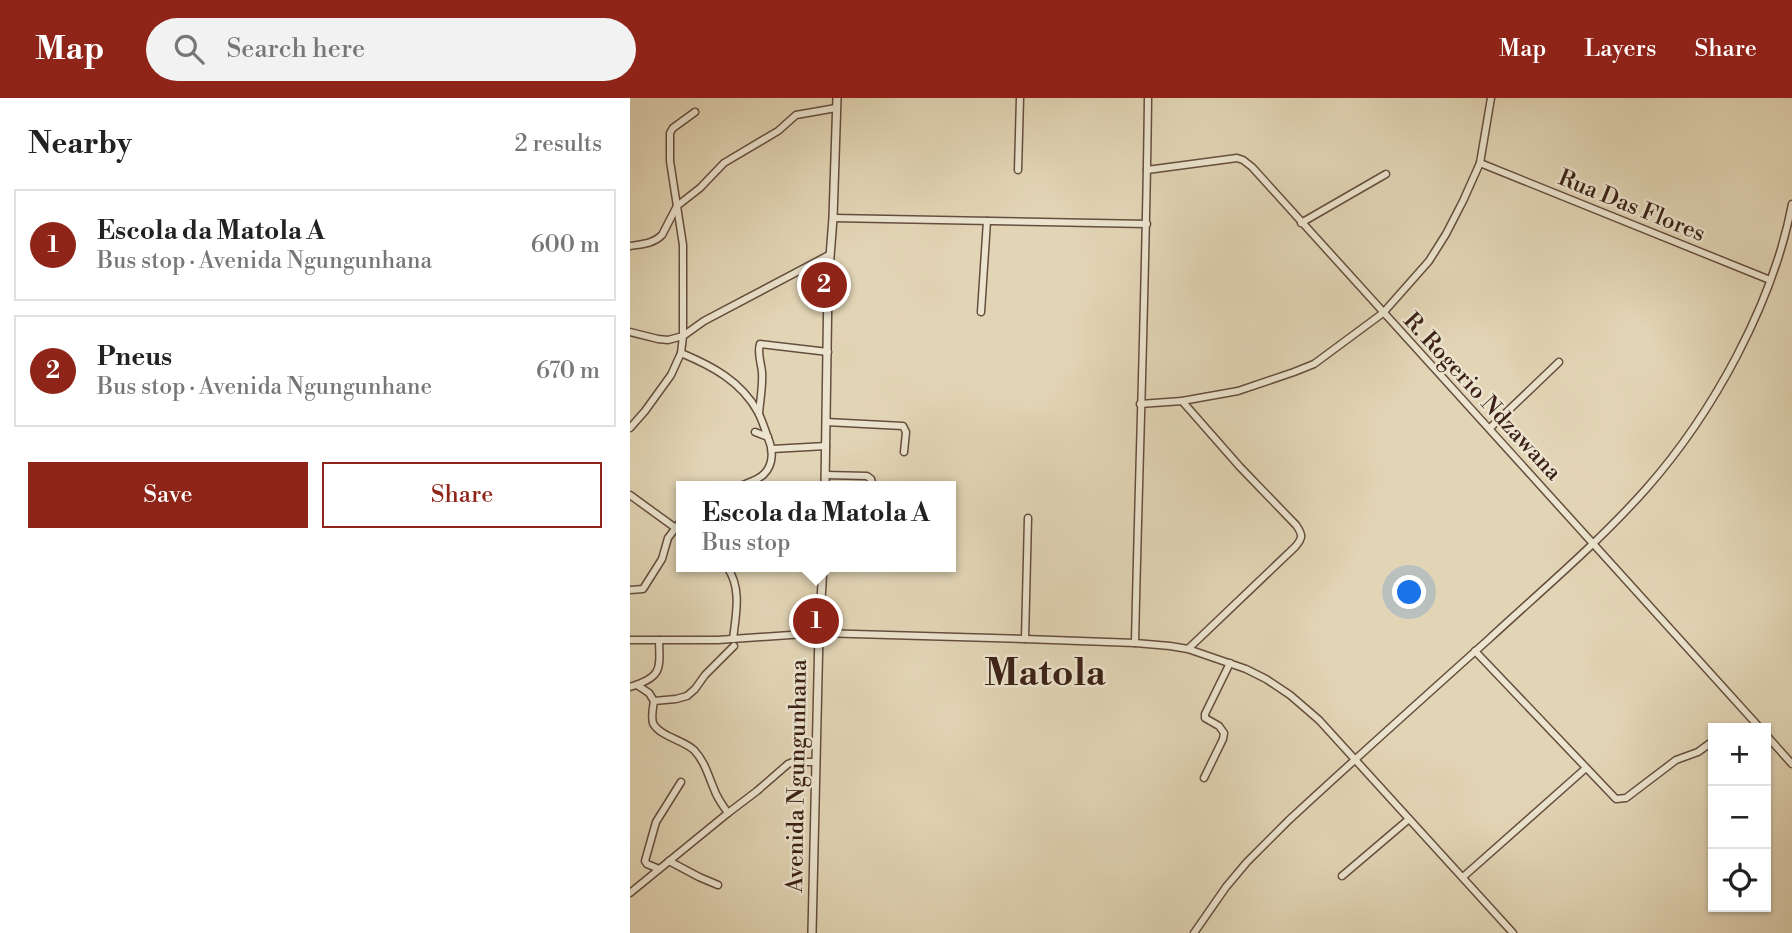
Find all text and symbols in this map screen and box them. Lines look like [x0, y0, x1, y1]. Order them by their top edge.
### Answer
search box [146, 18, 636, 81]
text: Map [35, 29, 104, 70]
icon: search [170, 30, 208, 68]
text: Search here [226, 33, 365, 65]
text: Map [1499, 34, 1546, 64]
text: Layers [1584, 34, 1656, 64]
text: Share [1694, 34, 1757, 64]
text: Nearby [28, 125, 132, 163]
text: 2 results [515, 130, 602, 158]
street label: Rua Das Flores [1554, 164, 1709, 248]
text: Escola da Matola A [97, 215, 325, 247]
text: 1 [47, 231, 59, 259]
text: 600 m [531, 231, 600, 259]
text: Bus stop · Avenida Ngungunhana [97, 247, 432, 275]
pin: 2 [801, 259, 847, 311]
street label: R. Rogerio Ndzawana [1397, 307, 1567, 487]
text: Pneus [97, 341, 172, 373]
text: 2 [46, 357, 60, 385]
text: 670 m [536, 357, 600, 385]
text: Bus stop · Avenida Ngungunhane [97, 373, 432, 401]
button: Save [28, 462, 308, 528]
button: Share [322, 462, 602, 528]
popup [676, 481, 956, 572]
text: Escola da Matola A [702, 497, 930, 529]
text: Bus stop [702, 529, 791, 557]
your location [1392, 575, 1426, 609]
pin: 1 [793, 595, 839, 647]
district label: Matola [984, 651, 1107, 697]
street label: Avenida Ngungunhana [781, 659, 813, 894]
map controls [1708, 723, 1771, 912]
button: + [1708, 723, 1771, 786]
button: − [1708, 786, 1771, 849]
button: locate [1708, 849, 1771, 912]

